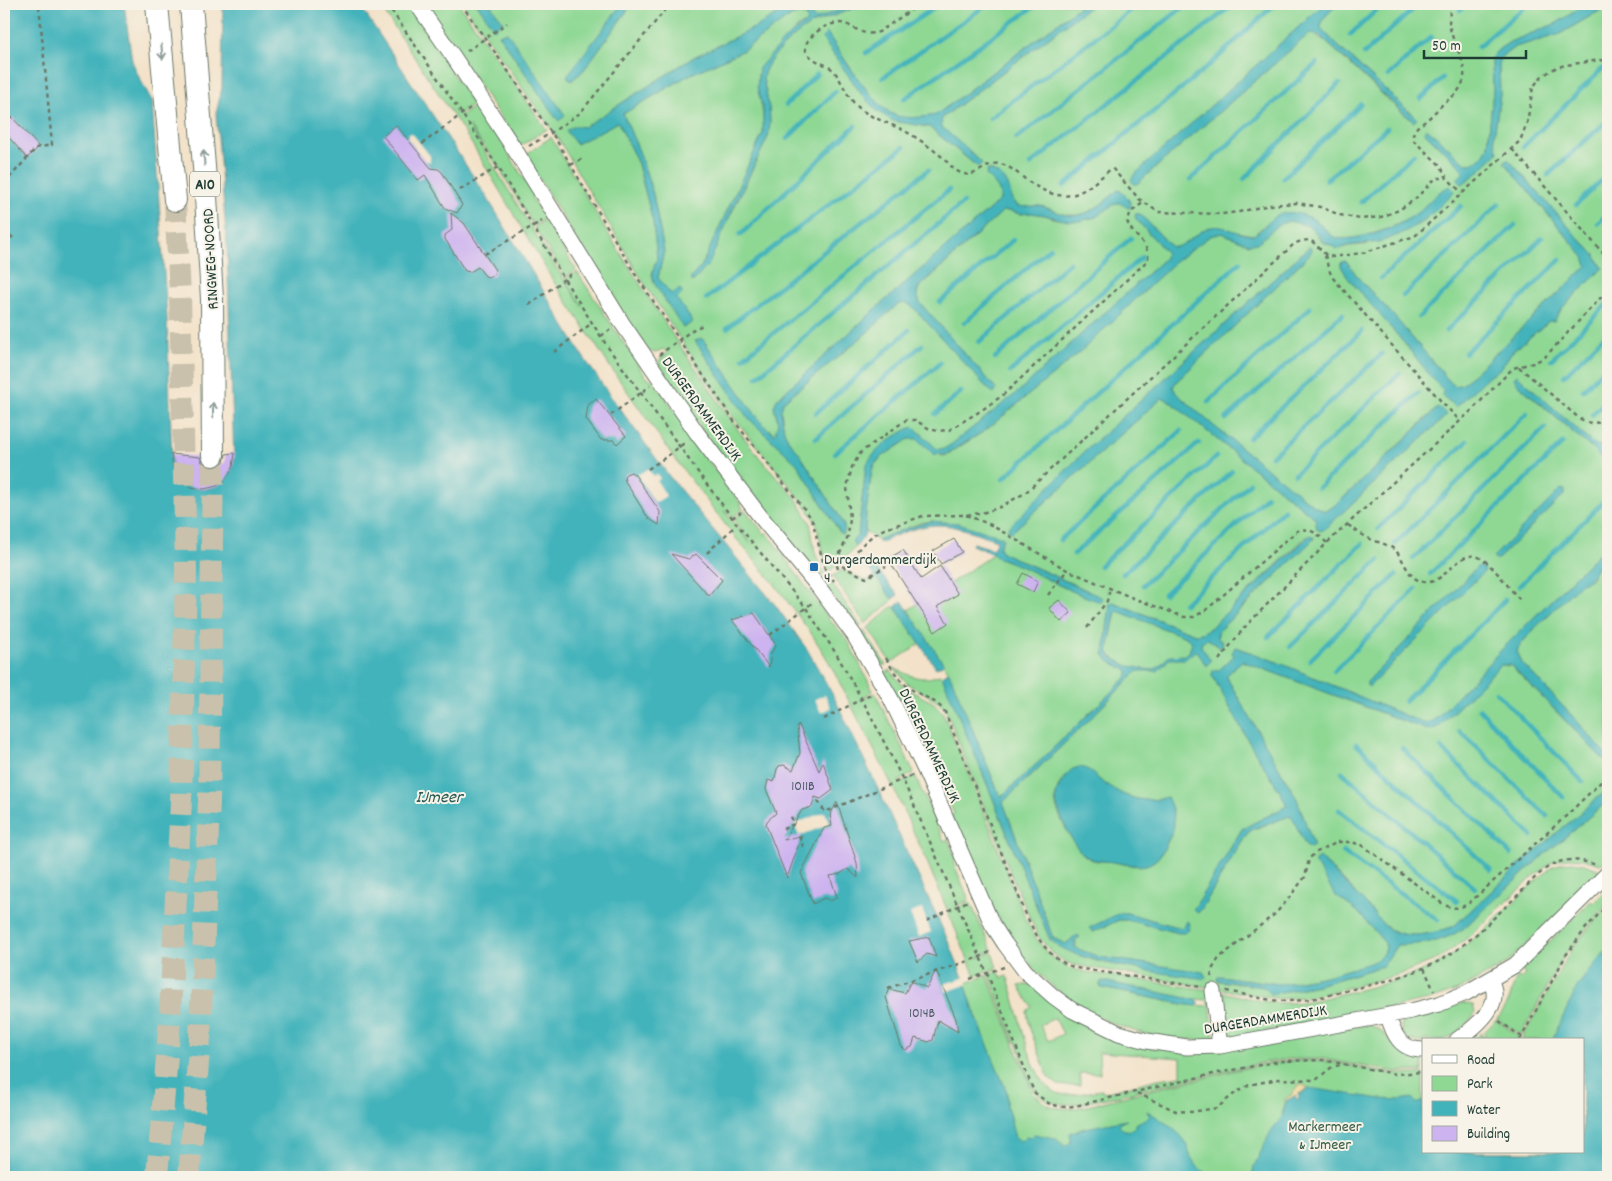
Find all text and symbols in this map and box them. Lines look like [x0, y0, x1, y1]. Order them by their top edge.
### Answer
scale bar [1424, 28, 1527, 60]
text: 50 m [1432, 36, 1461, 58]
one-way arrow [157, 44, 167, 60]
one-way arrow [199, 150, 208, 166]
road number: A10 [190, 172, 220, 196]
street label: RINGWEG-NOORD [197, 208, 226, 310]
street label: DURGERDAMMERDIJK [655, 352, 747, 466]
one-way arrow [208, 402, 218, 418]
place label: Durgerdammerdijk 4 [824, 549, 936, 590]
marker: Durgerdammerdijk 4 [808, 561, 820, 573]
street label: DURGERDAMMERDIJK [892, 685, 965, 807]
house number: 1011B [791, 777, 815, 797]
water label: IJmeer [415, 786, 465, 811]
street label: DURGERDAMMERDIJK [1202, 999, 1328, 1042]
house number: 1014B [909, 1004, 935, 1024]
legend [1422, 1038, 1584, 1154]
text: Road [1467, 1050, 1495, 1072]
text: Park [1467, 1074, 1493, 1096]
text: Water [1467, 1100, 1501, 1122]
park label: Markermeer & IJmeer [1288, 1116, 1362, 1157]
text: Building [1467, 1124, 1510, 1146]

